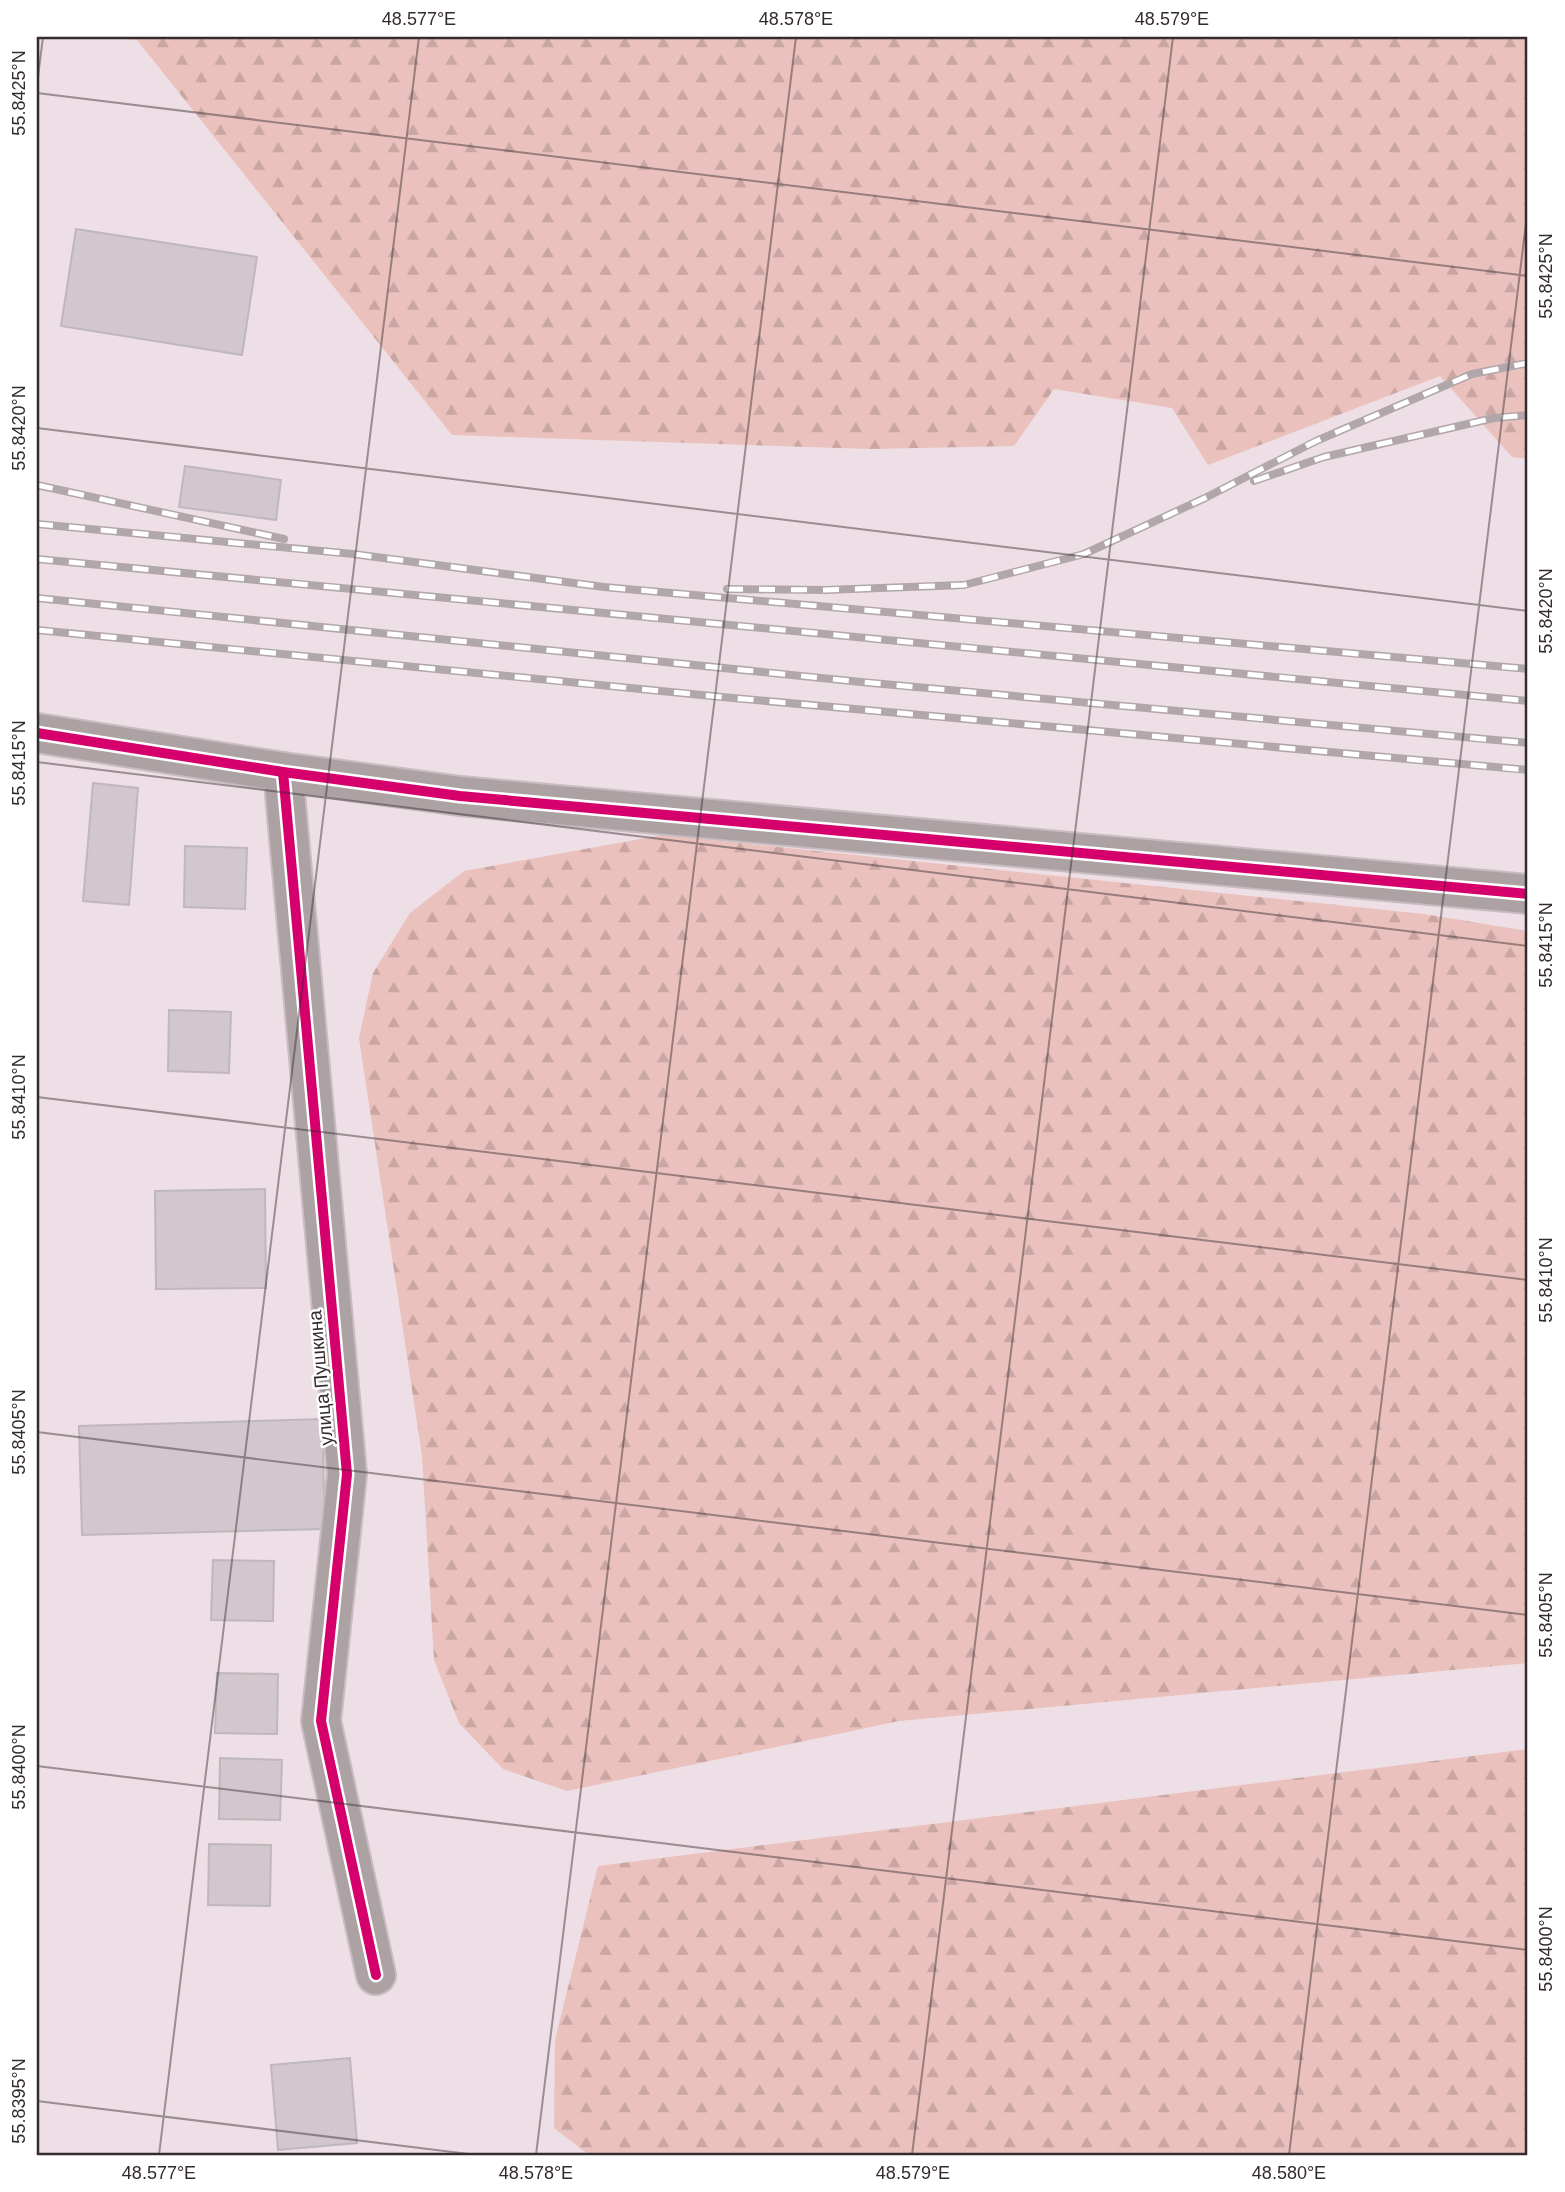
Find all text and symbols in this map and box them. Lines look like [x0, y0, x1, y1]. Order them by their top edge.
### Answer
text: 48.577°E [382, 9, 456, 29]
text: 48.578°E [759, 9, 833, 29]
text: 48.579°E [1135, 9, 1209, 29]
text: 55.8425°N [9, 50, 29, 136]
text: 55.8425°N [1536, 233, 1556, 319]
text: 55.8420°N [9, 385, 29, 471]
text: 55.8420°N [1536, 568, 1556, 654]
text: 55.8415°N [9, 720, 29, 806]
text: 55.8415°N [1536, 902, 1556, 988]
text: 55.8410°N [9, 1054, 29, 1140]
text: 55.8410°N [1536, 1237, 1556, 1323]
street label: улица Пушкина [304, 1309, 337, 1447]
text: 55.8405°N [9, 1389, 29, 1475]
text: 55.8405°N [1536, 1572, 1556, 1658]
text: 55.8400°N [9, 1724, 29, 1810]
text: 55.8400°N [1536, 1906, 1556, 1992]
text: 55.8395°N [9, 2058, 29, 2144]
text: 48.577°E [122, 2163, 196, 2183]
text: 48.578°E [499, 2163, 573, 2183]
text: 48.579°E [876, 2163, 950, 2183]
text: 48.580°E [1252, 2163, 1326, 2183]

